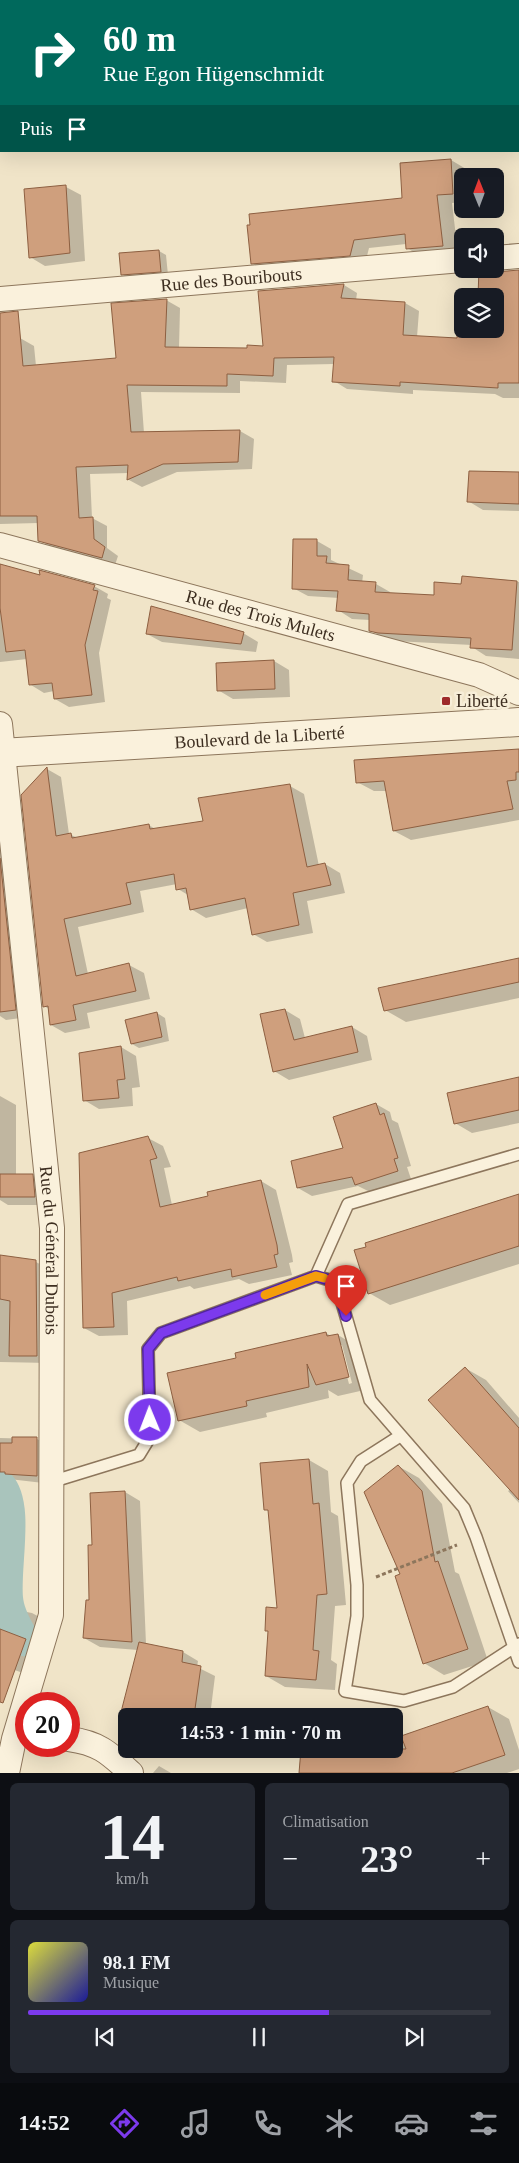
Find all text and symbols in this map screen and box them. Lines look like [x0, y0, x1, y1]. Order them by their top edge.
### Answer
icon: right [20, 20, 85, 85]
text: 60 m [103, 20, 176, 59]
text: Rue Egon Hügenschmidt [103, 61, 324, 86]
icon: arrive [63, 115, 91, 143]
text: Puis [20, 118, 53, 139]
north arrow [454, 168, 504, 218]
map controls [454, 168, 504, 338]
button: sound [454, 228, 504, 278]
street label: Rue des Bouribouts [160, 264, 303, 295]
button: layers [454, 288, 504, 338]
street label: Rue des Trois Mulets [184, 586, 337, 645]
place label: Liberté [456, 691, 508, 711]
marker: Liberté [440, 695, 452, 707]
street label: Boulevard de la Liberté [174, 722, 345, 753]
street label: Rue du Général Dubois [36, 1165, 62, 1335]
pin [325, 1265, 367, 1316]
icon: arrive [332, 1272, 360, 1300]
position arrow [123, 1393, 175, 1445]
speed limit sign: 20 [15, 1692, 80, 1757]
text: 14:53 · 1 min · 70 m [180, 1722, 341, 1743]
text: 14 [100, 1801, 165, 1873]
text: Climatisation [283, 1813, 369, 1830]
text: 23° [360, 1838, 413, 1880]
text: − [283, 1843, 298, 1874]
text: + [475, 1843, 491, 1874]
text: km/h [116, 1870, 149, 1887]
text: 98.1 FM [103, 1952, 171, 1973]
text: Musique [103, 1974, 159, 1991]
icon: previous [91, 2023, 119, 2051]
icon: pause [245, 2023, 273, 2051]
icon: next [400, 2023, 428, 2051]
icon: directions [107, 2106, 142, 2141]
icon: music [178, 2106, 213, 2141]
icon: phone [250, 2106, 285, 2141]
icon: climate [322, 2106, 357, 2141]
icon: car [394, 2106, 429, 2141]
icon: filters [466, 2106, 501, 2141]
text: 14:52 [18, 2110, 70, 2135]

